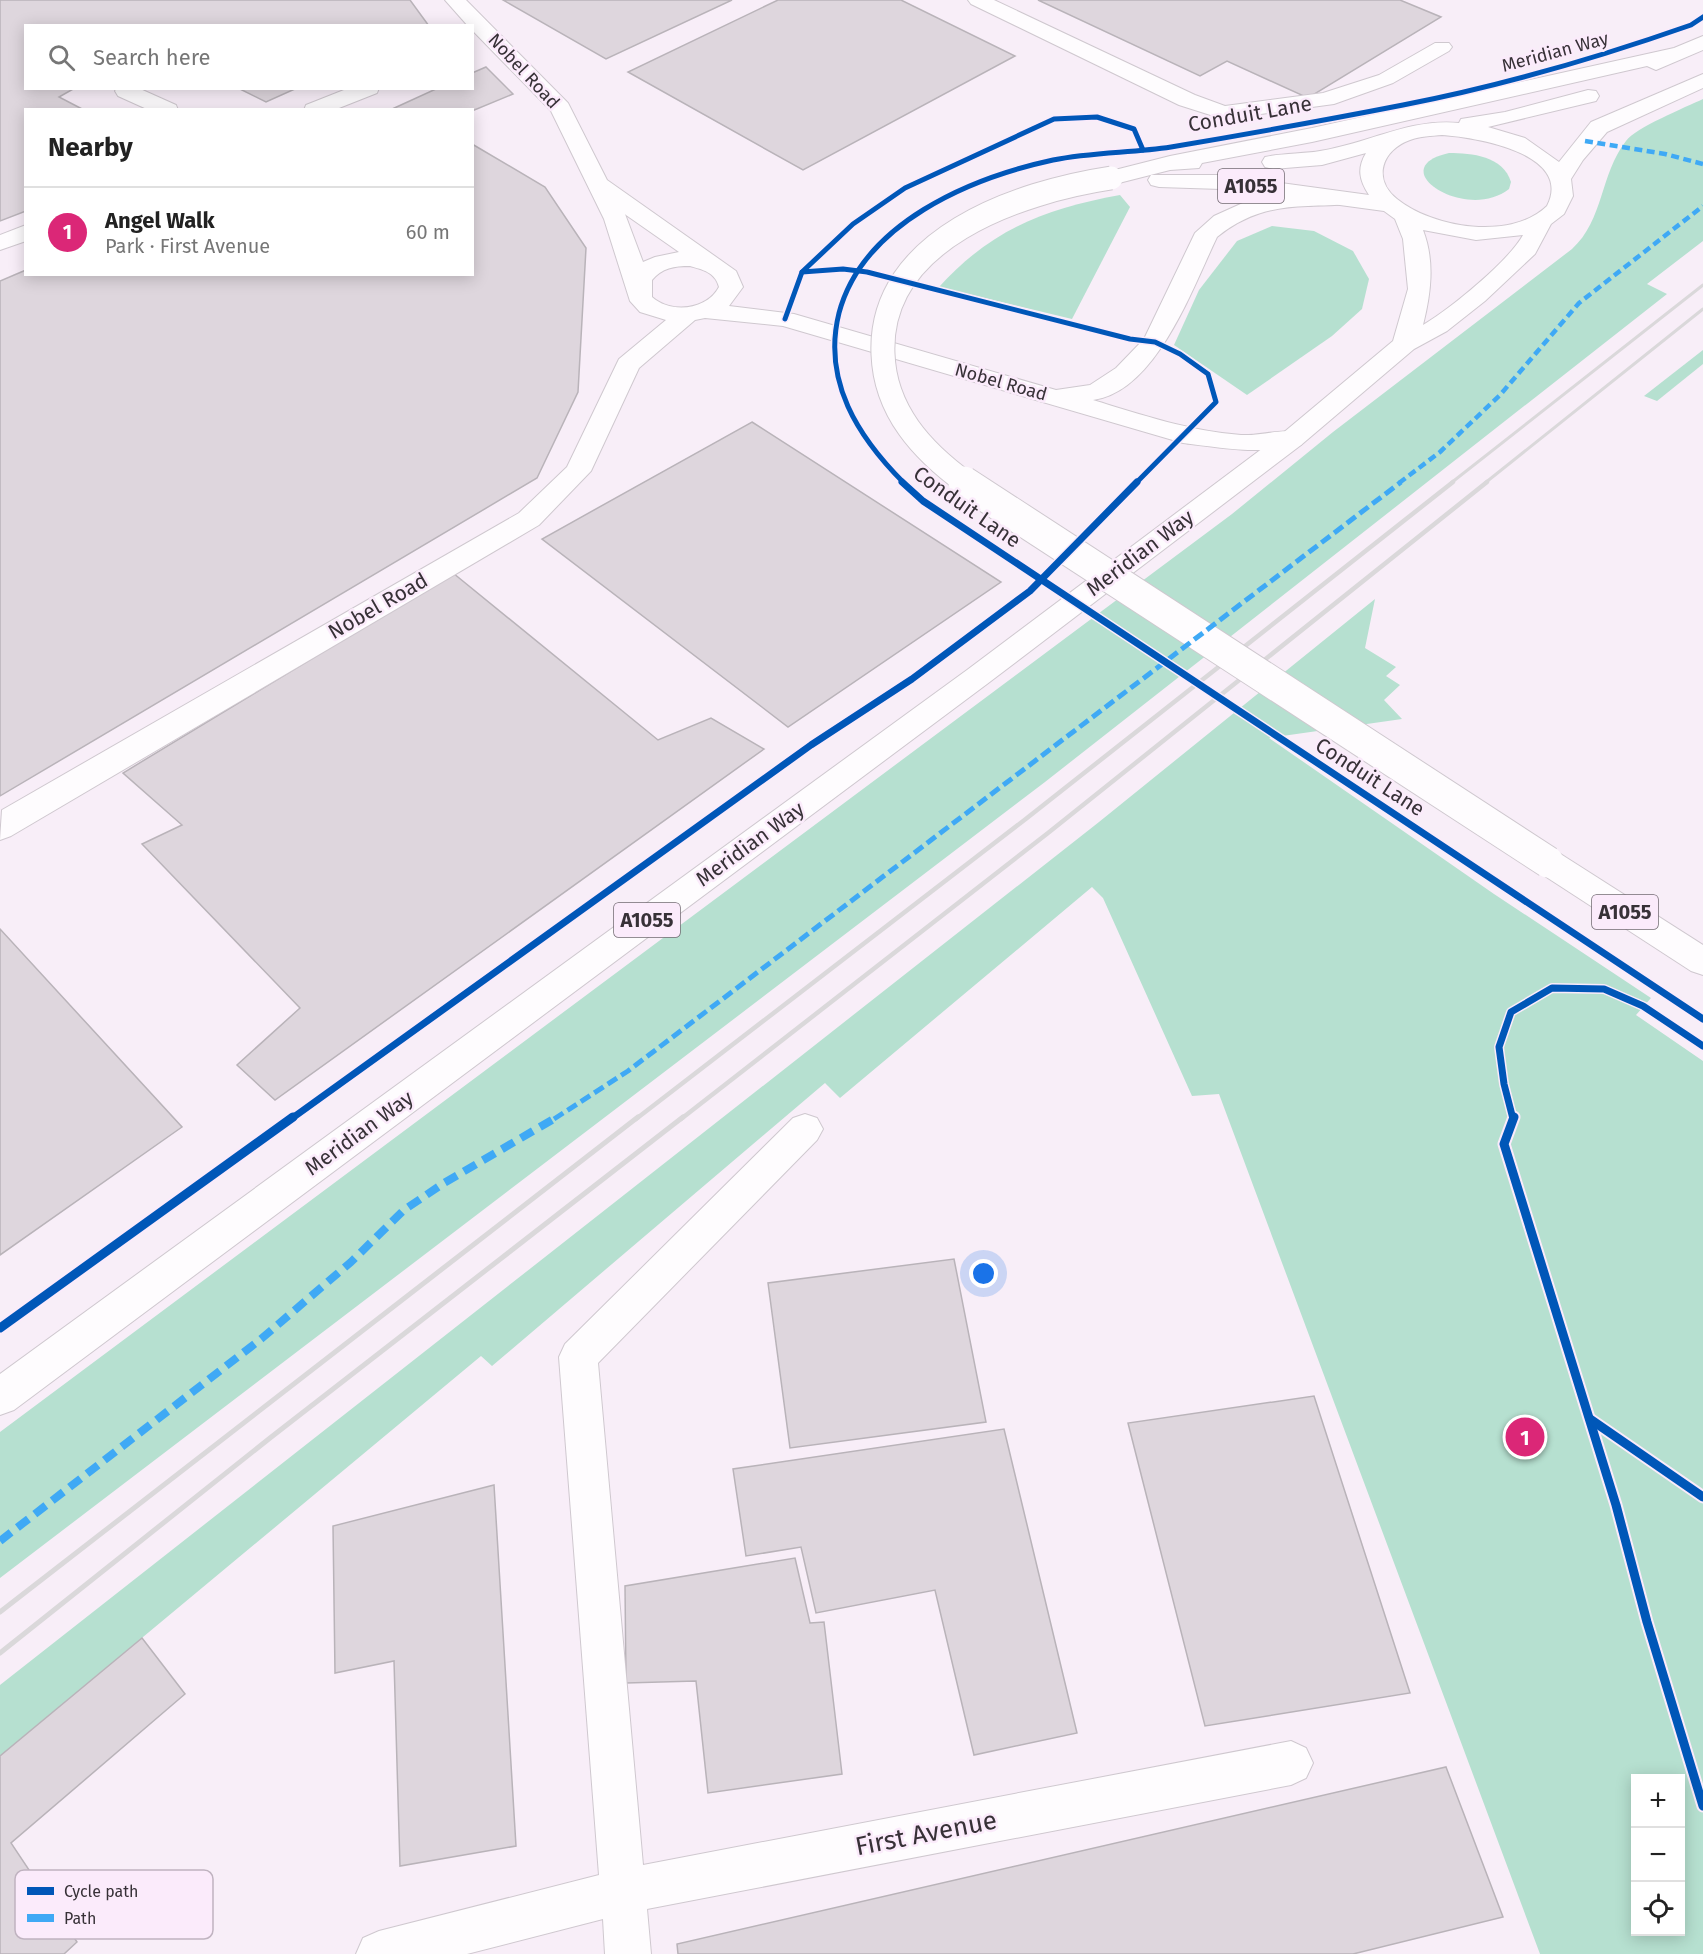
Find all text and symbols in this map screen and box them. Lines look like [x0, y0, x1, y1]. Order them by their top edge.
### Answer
search box [24, 24, 474, 90]
street label: Meridian Way [1499, 27, 1611, 77]
street label: Nobel Road [484, 29, 564, 113]
icon: search [45, 41, 78, 74]
text: Search here [93, 44, 211, 71]
street label: Conduit Lane [1186, 90, 1314, 138]
text: Nearby [48, 132, 133, 163]
road number: A1055 [1218, 169, 1284, 203]
text: Angel Walk [105, 207, 215, 234]
text: 1 [63, 220, 72, 244]
text: 60 m [406, 220, 450, 244]
text: Park · First Avenue [105, 234, 270, 258]
street label: Nobel Road [952, 358, 1050, 406]
street label: Conduit Lane [908, 460, 1026, 554]
street label: Meridian Way [1081, 504, 1199, 602]
street label: Nobel Road [324, 567, 432, 645]
street label: Conduit Lane [1310, 732, 1430, 822]
street label: Meridian Way [691, 796, 810, 892]
road number: A1055 [1592, 895, 1658, 929]
road number: A1055 [614, 903, 680, 937]
street label: Meridian Way [300, 1085, 419, 1181]
your location [969, 1259, 998, 1288]
pin: 1 [1506, 1414, 1544, 1460]
map controls [1631, 1774, 1685, 1936]
button: + [1631, 1774, 1685, 1828]
street label: First Avenue [853, 1805, 1000, 1862]
button: − [1631, 1828, 1685, 1882]
legend [15, 1870, 213, 1939]
text: Cycle path [64, 1882, 138, 1901]
button: locate [1631, 1882, 1685, 1936]
text: Path [64, 1909, 96, 1928]

